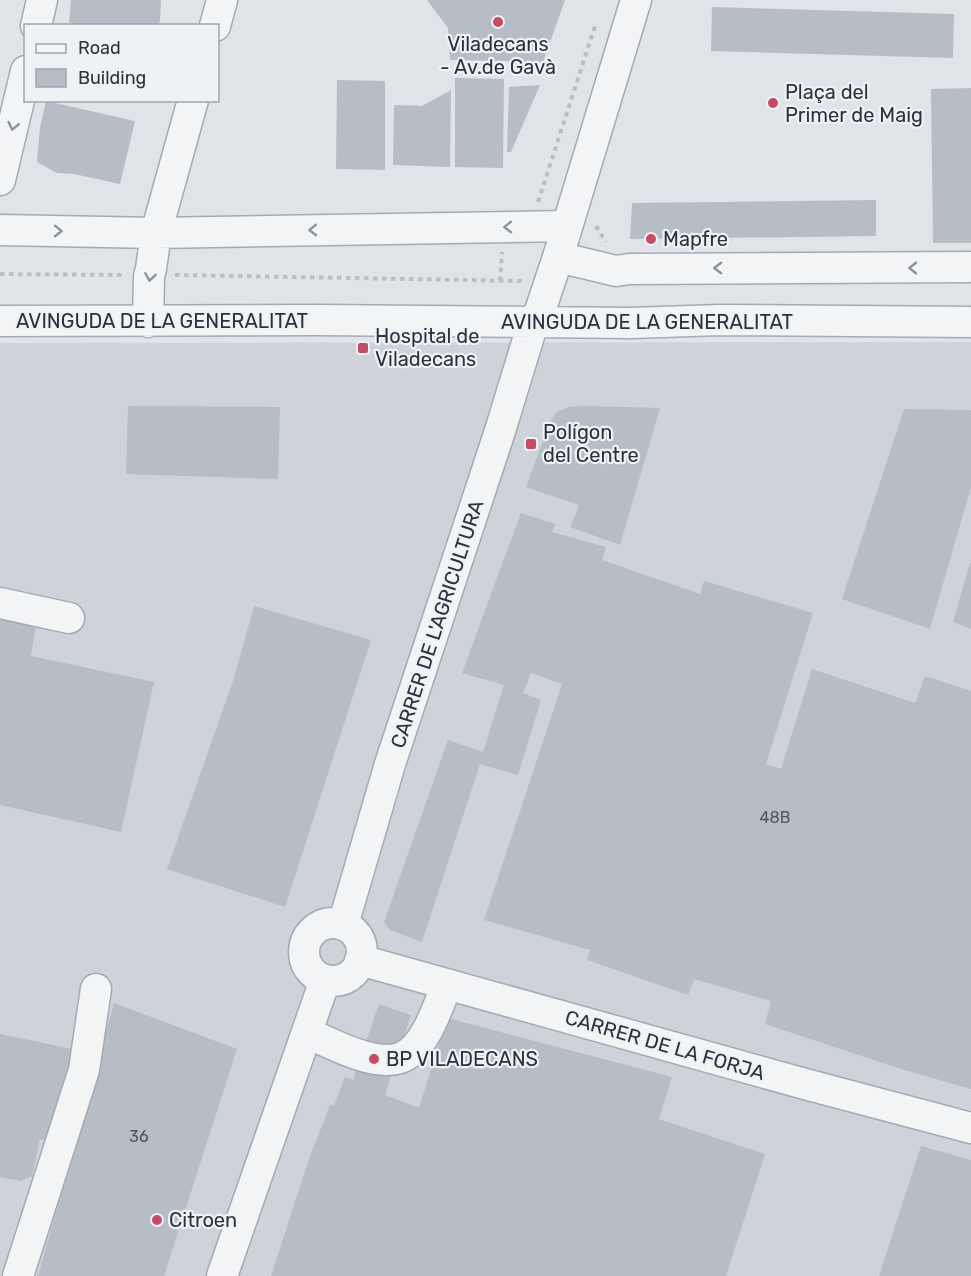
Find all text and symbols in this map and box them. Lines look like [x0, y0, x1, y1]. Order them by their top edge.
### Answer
marker: Viladecans - Av.de Gavà [491, 15, 505, 29]
legend [24, 24, 219, 102]
place label: Viladecans - Av.de Gavà [440, 32, 556, 79]
text: Road [78, 37, 121, 59]
text: Building [78, 67, 146, 89]
place label: Plaça del Primer de Maig [785, 80, 923, 127]
marker: Plaça del Primer de Maig [766, 96, 780, 110]
one-way arrow [7, 120, 20, 130]
one-way arrow [503, 221, 512, 233]
one-way arrow [308, 224, 317, 236]
one-way arrow [54, 225, 63, 237]
place label: Mapfre [663, 227, 728, 251]
marker: Mapfre [644, 232, 658, 246]
one-way arrow [713, 262, 722, 275]
one-way arrow [908, 262, 917, 274]
one-way arrow [144, 272, 157, 282]
street label: AVINGUDA DE LA GENERALITAT [16, 309, 309, 333]
street label: AVINGUDA DE LA GENERALITAT [501, 310, 794, 334]
place label: Hospital de Viladecans [375, 324, 479, 371]
marker: Hospital de Viladecans [356, 341, 370, 355]
place label: Polígon del Centre [543, 420, 639, 467]
marker: Polígon del Centre [524, 437, 538, 451]
street label: CARRER DE L'AGRICULTURA [385, 497, 489, 751]
house number: 48B [760, 808, 790, 827]
street label: CARRER DE LA FORJA [562, 1005, 768, 1085]
place label: BP VILADECANS [386, 1047, 538, 1071]
marker: BP VILADECANS [367, 1052, 381, 1066]
house number: 36 [129, 1127, 149, 1146]
place label: Citroen [169, 1208, 237, 1232]
marker: Citroen [150, 1213, 164, 1227]

